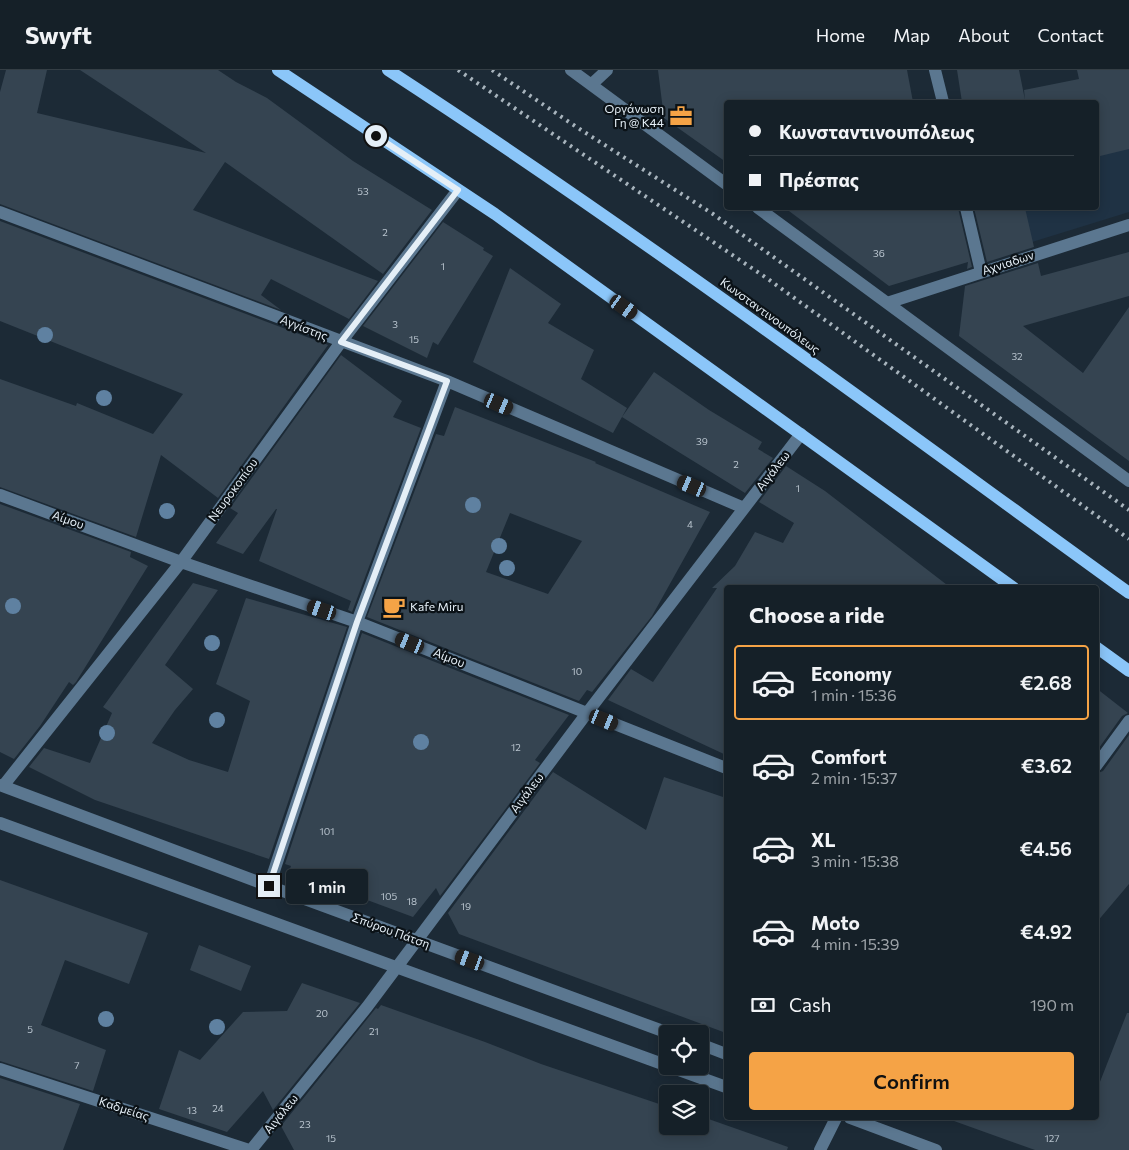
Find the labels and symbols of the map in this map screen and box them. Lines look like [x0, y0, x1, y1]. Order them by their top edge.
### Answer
place label: Οργάνωση Γη @ Κ44 [604, 101, 664, 129]
office icon: Οργάνωση Γη @ Κ44 [668, 103, 694, 129]
route start [365, 125, 387, 147]
house number: 53 [357, 185, 369, 197]
house number: 2 [382, 226, 388, 238]
house number: 36 [873, 247, 885, 259]
street label: Αχνιαδων [980, 247, 1035, 277]
house number: 1 [441, 260, 445, 272]
street label: Κωνσταντινουπόλεως [718, 274, 823, 356]
car [607, 292, 640, 322]
street label: Αγγίστης [279, 312, 330, 343]
house number: 3 [392, 318, 398, 330]
house number: 15 [409, 333, 419, 345]
house number: 32 [1011, 350, 1023, 362]
car [482, 391, 515, 417]
house number: 39 [696, 435, 708, 447]
street label: Αιγάλεω [752, 448, 792, 493]
street label: Νευροκοπίου [205, 455, 260, 524]
house number: 2 [733, 458, 739, 470]
car [675, 473, 708, 499]
house number: 1 [796, 482, 800, 494]
street label: Αίμου [51, 507, 86, 531]
house number: 4 [687, 518, 693, 530]
cafe icon: Kafe Miru [381, 594, 407, 620]
car [305, 598, 338, 622]
place label: Kafe Miru [410, 599, 463, 613]
car [393, 630, 426, 656]
street label: Αίμου [432, 644, 467, 670]
house number: 10 [572, 665, 582, 677]
car [587, 707, 620, 733]
house number: 12 [511, 741, 521, 753]
street label: Αιγάλεω [507, 770, 546, 815]
house number: 101 [319, 825, 335, 837]
callout: 1 min [286, 868, 369, 904]
route end [258, 875, 280, 897]
house number: 105 [381, 890, 398, 902]
house number: 18 [407, 895, 417, 907]
house number: 19 [461, 900, 471, 912]
street label: Σπύρου Πάτση [351, 910, 432, 951]
car [453, 948, 486, 972]
house number: 20 [316, 1007, 328, 1019]
house number: 5 [27, 1023, 33, 1035]
house number: 21 [369, 1025, 379, 1037]
house number: 7 [74, 1059, 80, 1071]
street label: Αιγάλεω [260, 1091, 300, 1136]
street label: Καδμείας [97, 1093, 151, 1123]
house number: 24 [212, 1102, 224, 1114]
house number: 13 [187, 1104, 197, 1116]
house number: 23 [299, 1118, 311, 1130]
house number: 15 [326, 1132, 336, 1144]
house number: 127 [1044, 1132, 1060, 1144]

